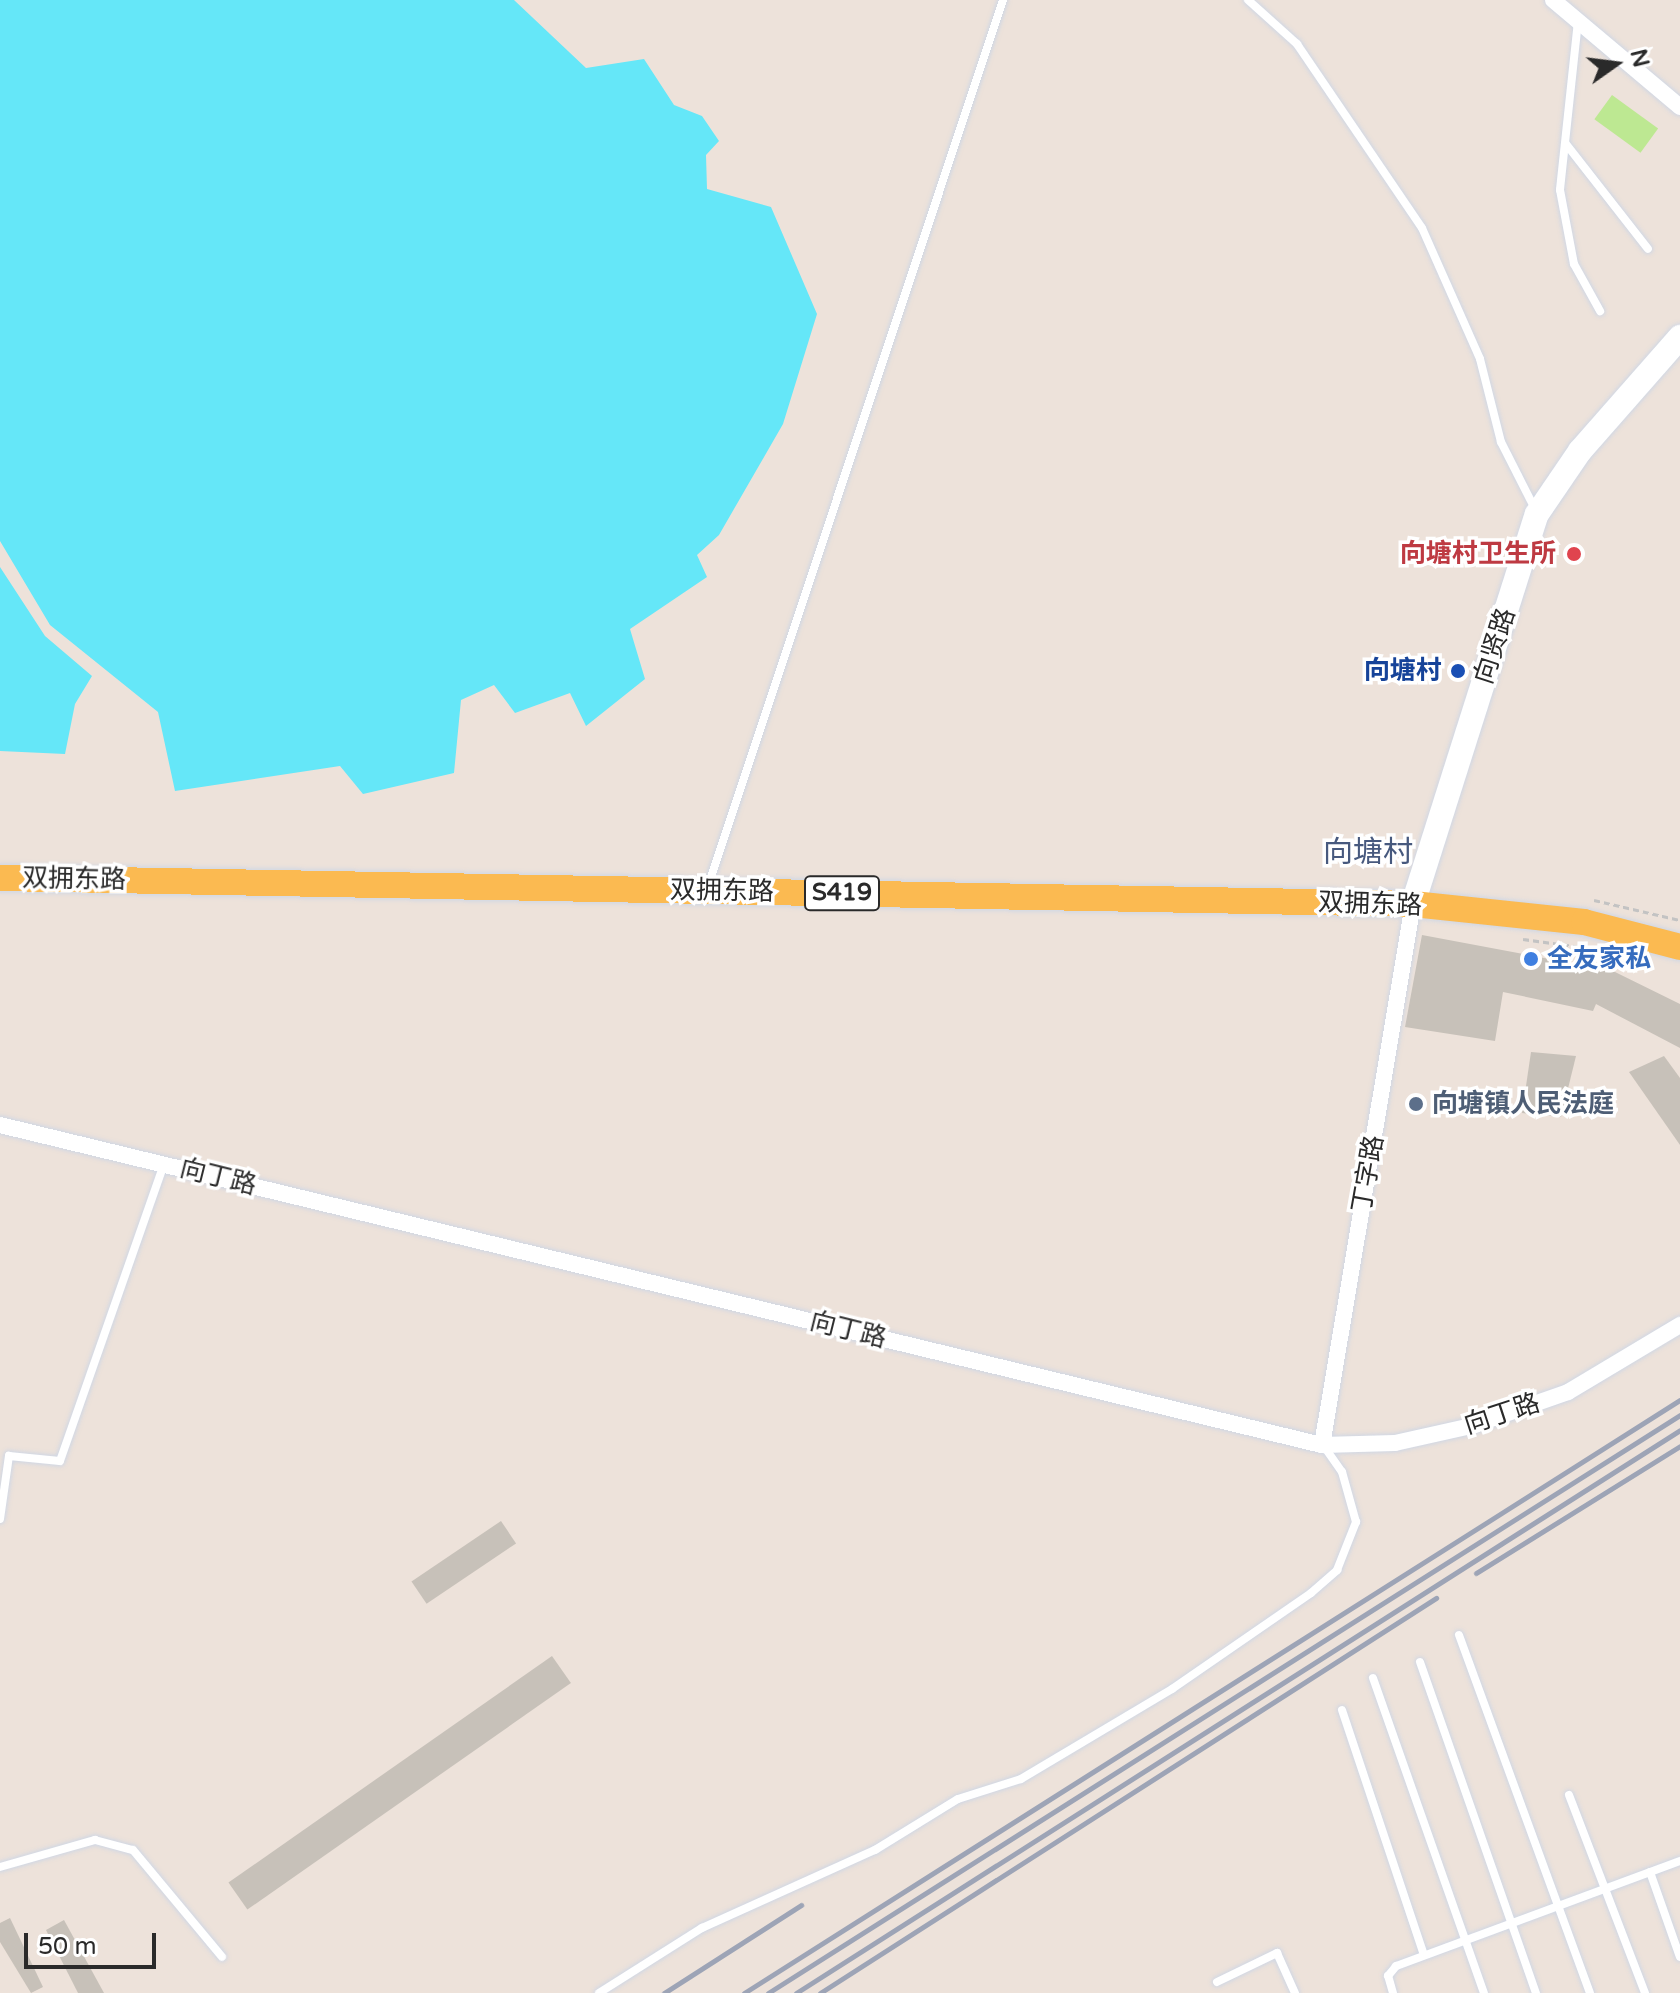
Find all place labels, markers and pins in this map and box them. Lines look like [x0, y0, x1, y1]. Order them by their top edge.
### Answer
place label: 向塘村卫生所 [1400, 538, 1556, 570]
marker: 向塘村卫生所 [1563, 543, 1585, 565]
place label: 向塘村 [1364, 655, 1442, 687]
marker: 向塘村 [1449, 662, 1467, 680]
place label: 全友家私 [1547, 943, 1651, 975]
marker: 全友家私 [1522, 950, 1540, 968]
place label: 向塘镇人民法庭 [1432, 1088, 1614, 1120]
marker: 向塘镇人民法庭 [1407, 1095, 1425, 1113]

